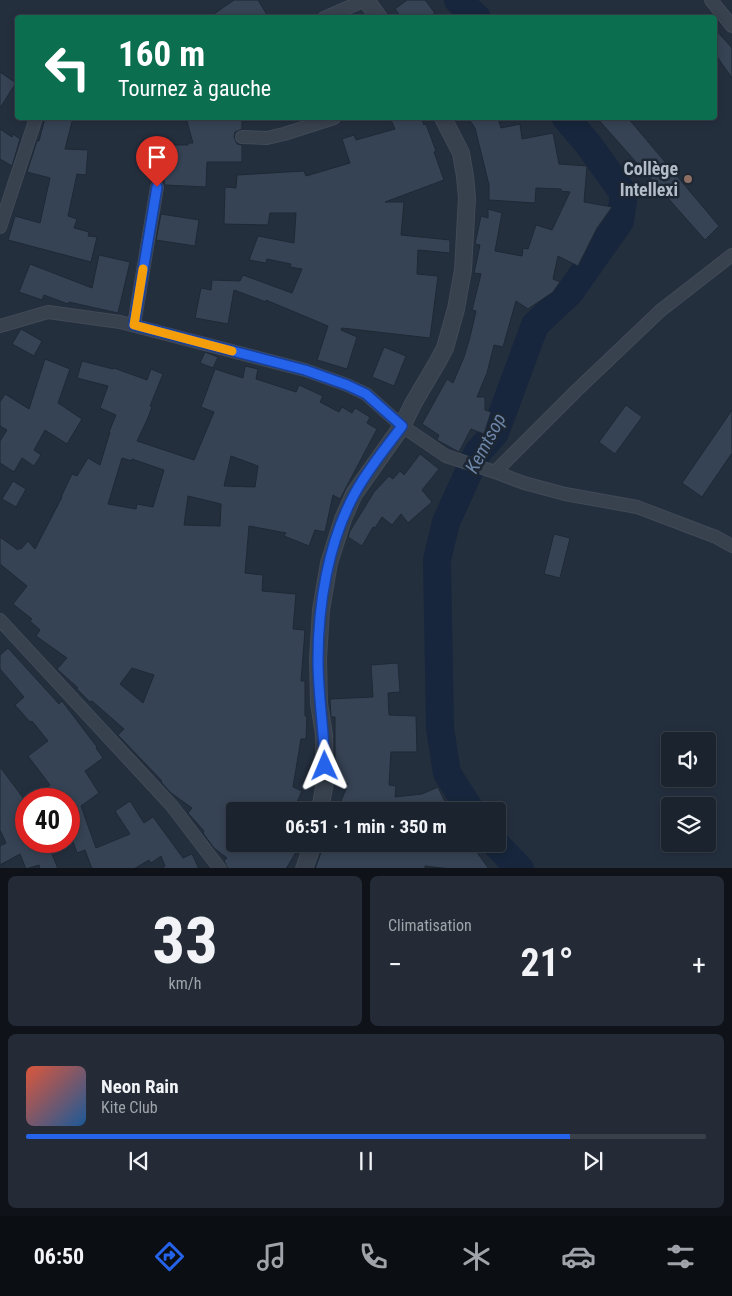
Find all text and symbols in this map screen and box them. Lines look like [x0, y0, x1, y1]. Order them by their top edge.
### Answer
text: 160 m [118, 34, 205, 75]
icon: left [35, 35, 100, 100]
text: Tournez à gauche [118, 76, 271, 101]
pin [136, 136, 178, 187]
icon: arrive [143, 143, 171, 171]
place label: Collège Intellexi [620, 158, 678, 200]
marker: Collège Intellexi [682, 173, 694, 185]
water label: Kemtsop [460, 409, 511, 477]
map controls [661, 732, 716, 852]
button: sound [661, 732, 716, 787]
position arrow [298, 739, 350, 791]
speed limit sign: 40 [15, 788, 80, 853]
button: layers [661, 797, 716, 852]
text: 06:51 · 1 min · 350 m [285, 815, 447, 838]
text: 33 [152, 903, 218, 979]
text: Climatisation [388, 916, 472, 935]
text: 21° [520, 941, 574, 985]
text: − [388, 948, 402, 981]
text: + [692, 948, 706, 981]
text: km/h [169, 974, 201, 993]
text: Neon Rain [101, 1075, 179, 1098]
text: Kite Club [101, 1098, 158, 1117]
icon: previous [125, 1147, 153, 1175]
icon: pause [352, 1147, 380, 1175]
icon: next [579, 1147, 607, 1175]
icon: directions [152, 1239, 187, 1274]
icon: music [254, 1239, 289, 1274]
icon: phone [356, 1239, 391, 1274]
icon: climate [459, 1239, 494, 1274]
icon: car [561, 1239, 596, 1274]
icon: filters [663, 1239, 698, 1274]
text: 06:50 [34, 1244, 84, 1269]

